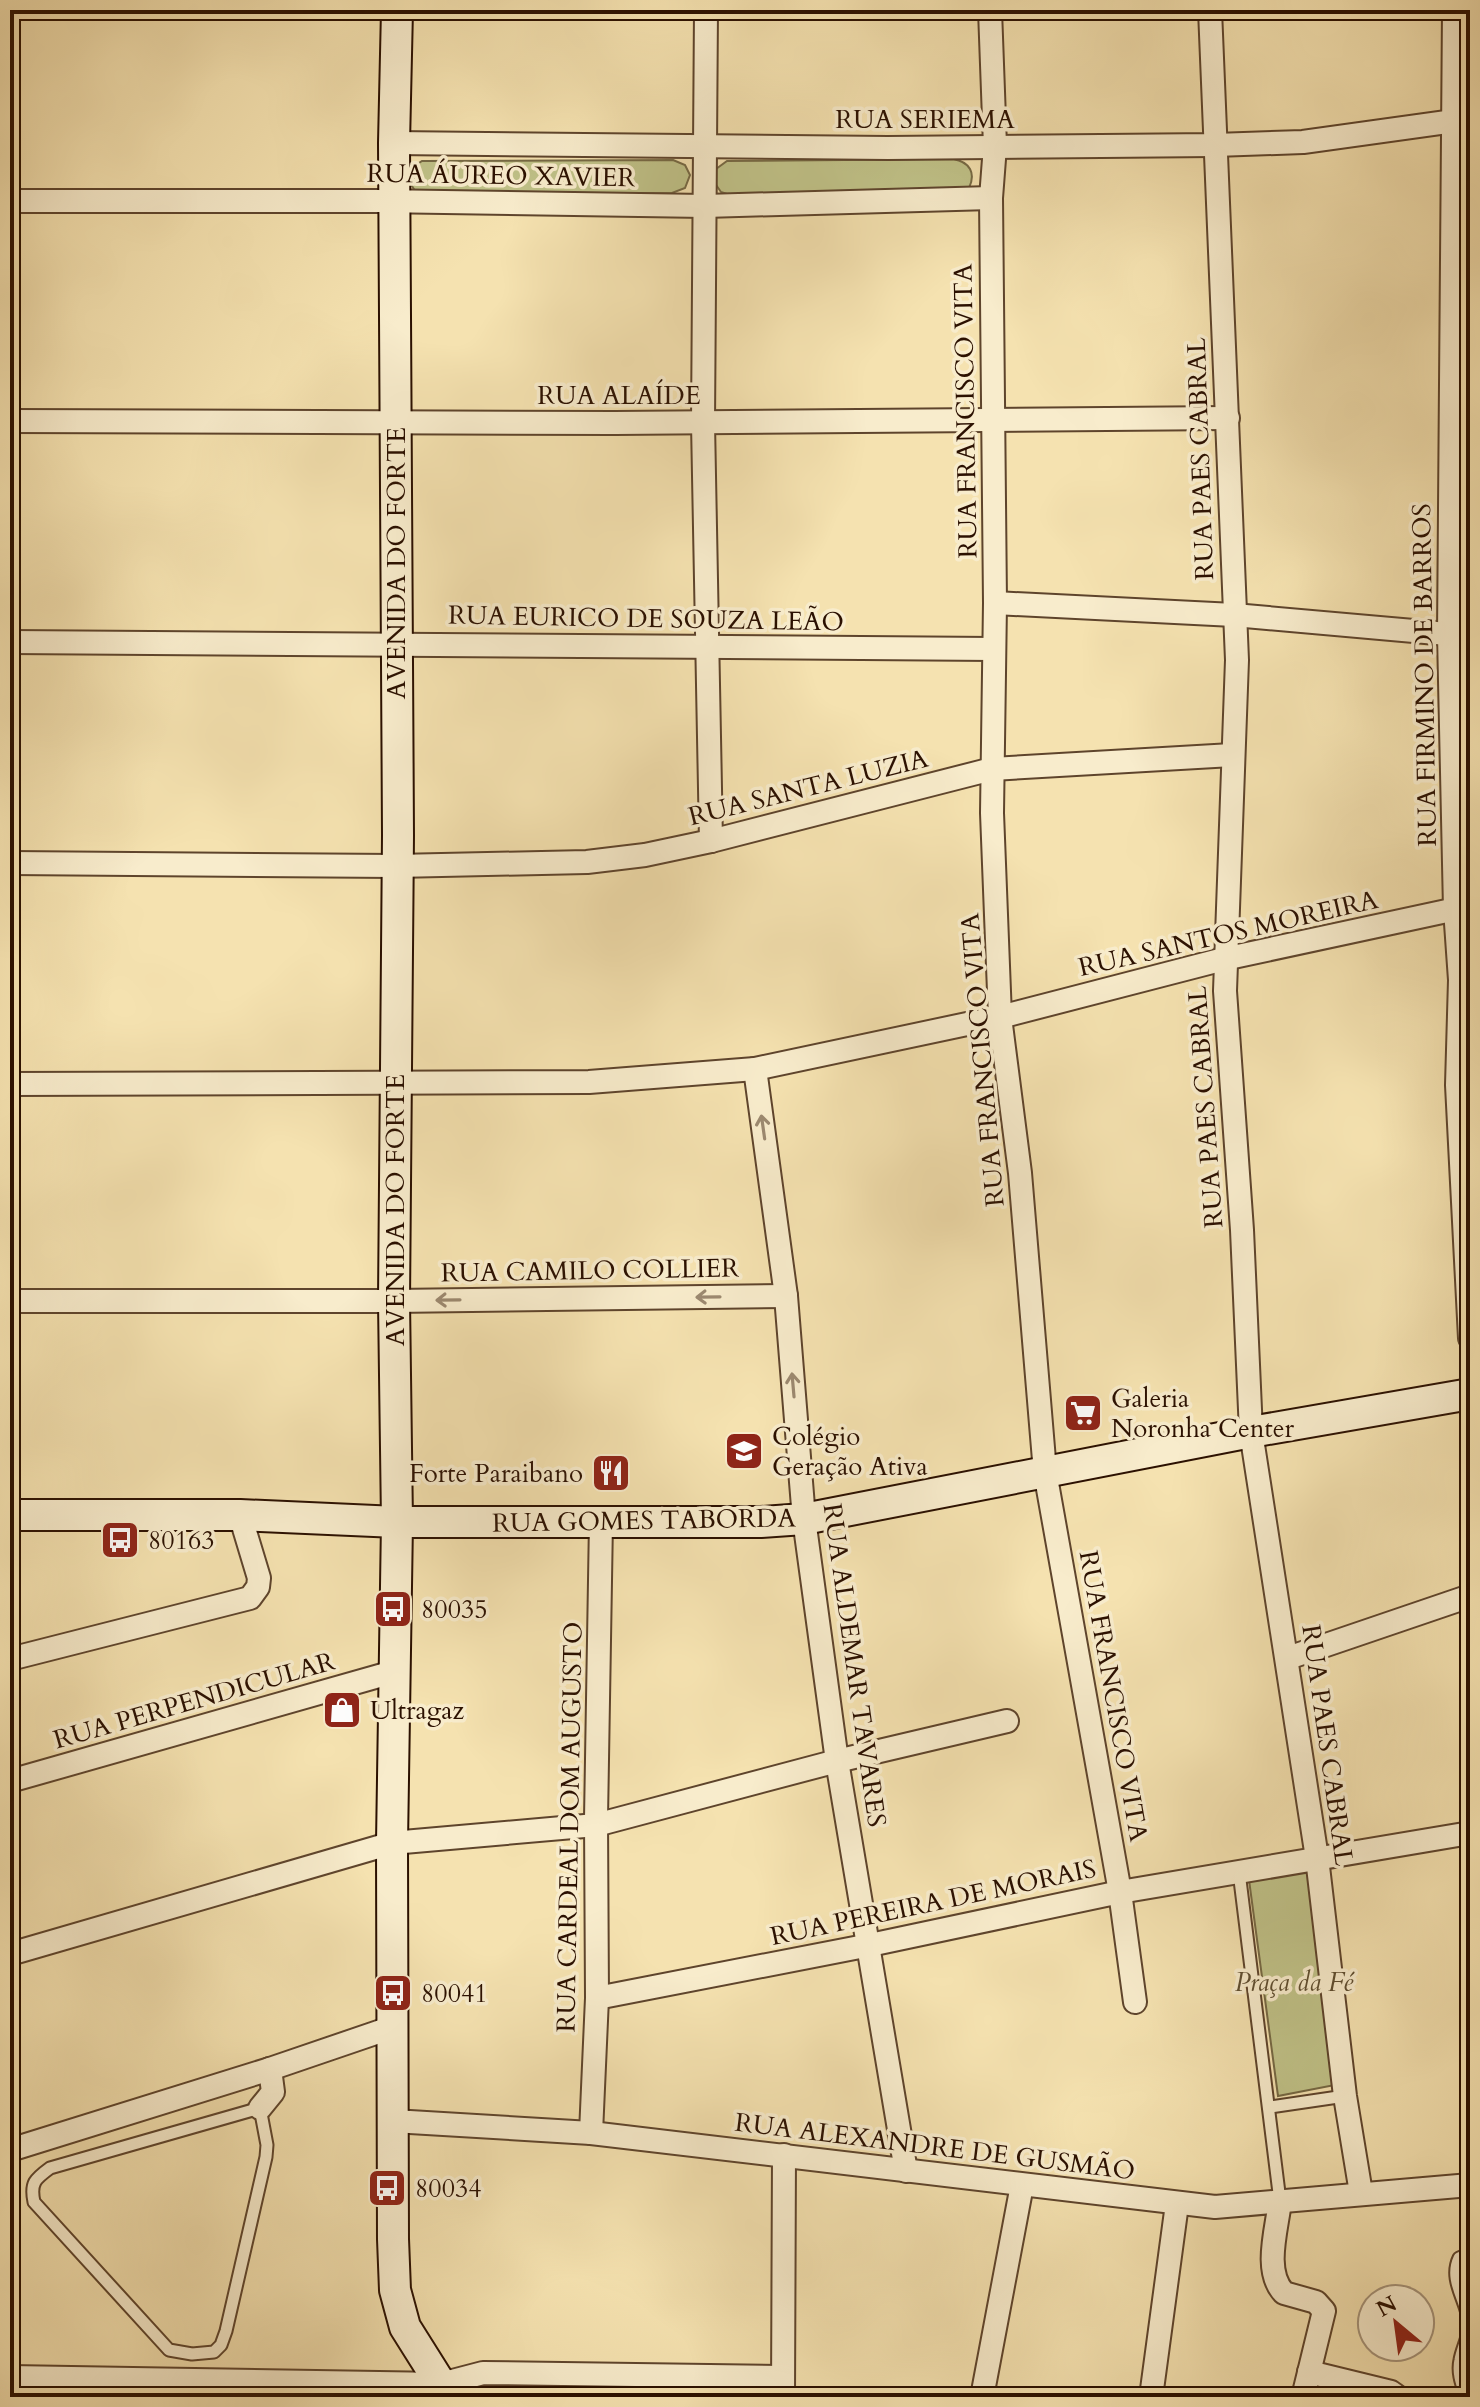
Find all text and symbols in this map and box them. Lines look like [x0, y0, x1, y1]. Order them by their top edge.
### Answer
street label: RUA SERIEMA [835, 102, 1015, 137]
street label: RUA ÁUREO XAVIER [366, 156, 636, 195]
street label: RUA FRANCISCO VITA [945, 263, 986, 559]
street label: RUA PAES CABRAL [1179, 337, 1222, 581]
street label: RUA ALAÍDE [537, 378, 701, 413]
street label: AVENIDA DO FORTE [379, 427, 414, 699]
street label: RUA FIRMINO DE BARROS [1404, 503, 1445, 847]
street label: RUA EURICO DE SOUZA LEÃO [448, 598, 844, 639]
street label: RUA SANTA LUZIA [685, 741, 932, 834]
street label: RUA SANTOS MOREIRA [1075, 882, 1382, 985]
street label: RUA FRANCISCO VITA [952, 911, 1013, 1208]
street label: RUA PAES CABRAL [1180, 984, 1231, 1229]
street label: AVENIDA DO FORTE [378, 1074, 413, 1346]
one-way arrow [755, 1115, 770, 1140]
street label: RUA CAMILO COLLIER [441, 1250, 739, 1291]
one-way arrow [695, 1289, 722, 1304]
one-way arrow [435, 1292, 462, 1308]
one-way arrow [785, 1372, 800, 1399]
place label: Galeria Noronha Center [1111, 1381, 1295, 1446]
supermarket icon: Galeria Noronha Center [1062, 1392, 1104, 1434]
place label: Colégio Geração Ativa [772, 1419, 928, 1484]
school or university icon: Colégio Geração Ativa [723, 1430, 765, 1472]
restaurant icon: Forte Paraibano [590, 1452, 632, 1494]
place label: Forte Paraibano [409, 1456, 583, 1491]
street label: RUA GOMES TABORDA [492, 1500, 797, 1541]
street label: RUA ALDEMAR TAVARES [814, 1501, 895, 1829]
bus stop icon: 80163 [99, 1519, 141, 1561]
place label: 80163 [148, 1523, 215, 1558]
street label: RUA FRANCISCO VITA [1071, 1548, 1156, 1845]
bus stop icon: 80035 [372, 1588, 414, 1630]
place label: 80035 [421, 1592, 488, 1627]
street label: RUA CARDEAL DOM AUGUSTO [548, 1621, 591, 2033]
street label: RUA PAES CABRAL [1293, 1622, 1362, 1868]
street label: RUA PERPENDICULAR [49, 1644, 339, 1757]
shop icon: Ultragaz [321, 1689, 363, 1731]
place label: Ultragaz [370, 1693, 465, 1728]
street label: RUA PEREIRA DE MORAIS [767, 1851, 1099, 1954]
park label: Praça da Fé [1235, 1965, 1355, 2000]
bus stop icon: 80041 [372, 1972, 414, 2014]
place label: 80041 [421, 1976, 488, 2011]
street label: RUA ALEXANDRE DE GUSMÃO [733, 2105, 1137, 2188]
bus stop icon: 80034 [366, 2167, 408, 2209]
place label: 80034 [415, 2171, 482, 2206]
north arrow [1356, 2283, 1436, 2363]
text: N [1371, 2289, 1402, 2324]

